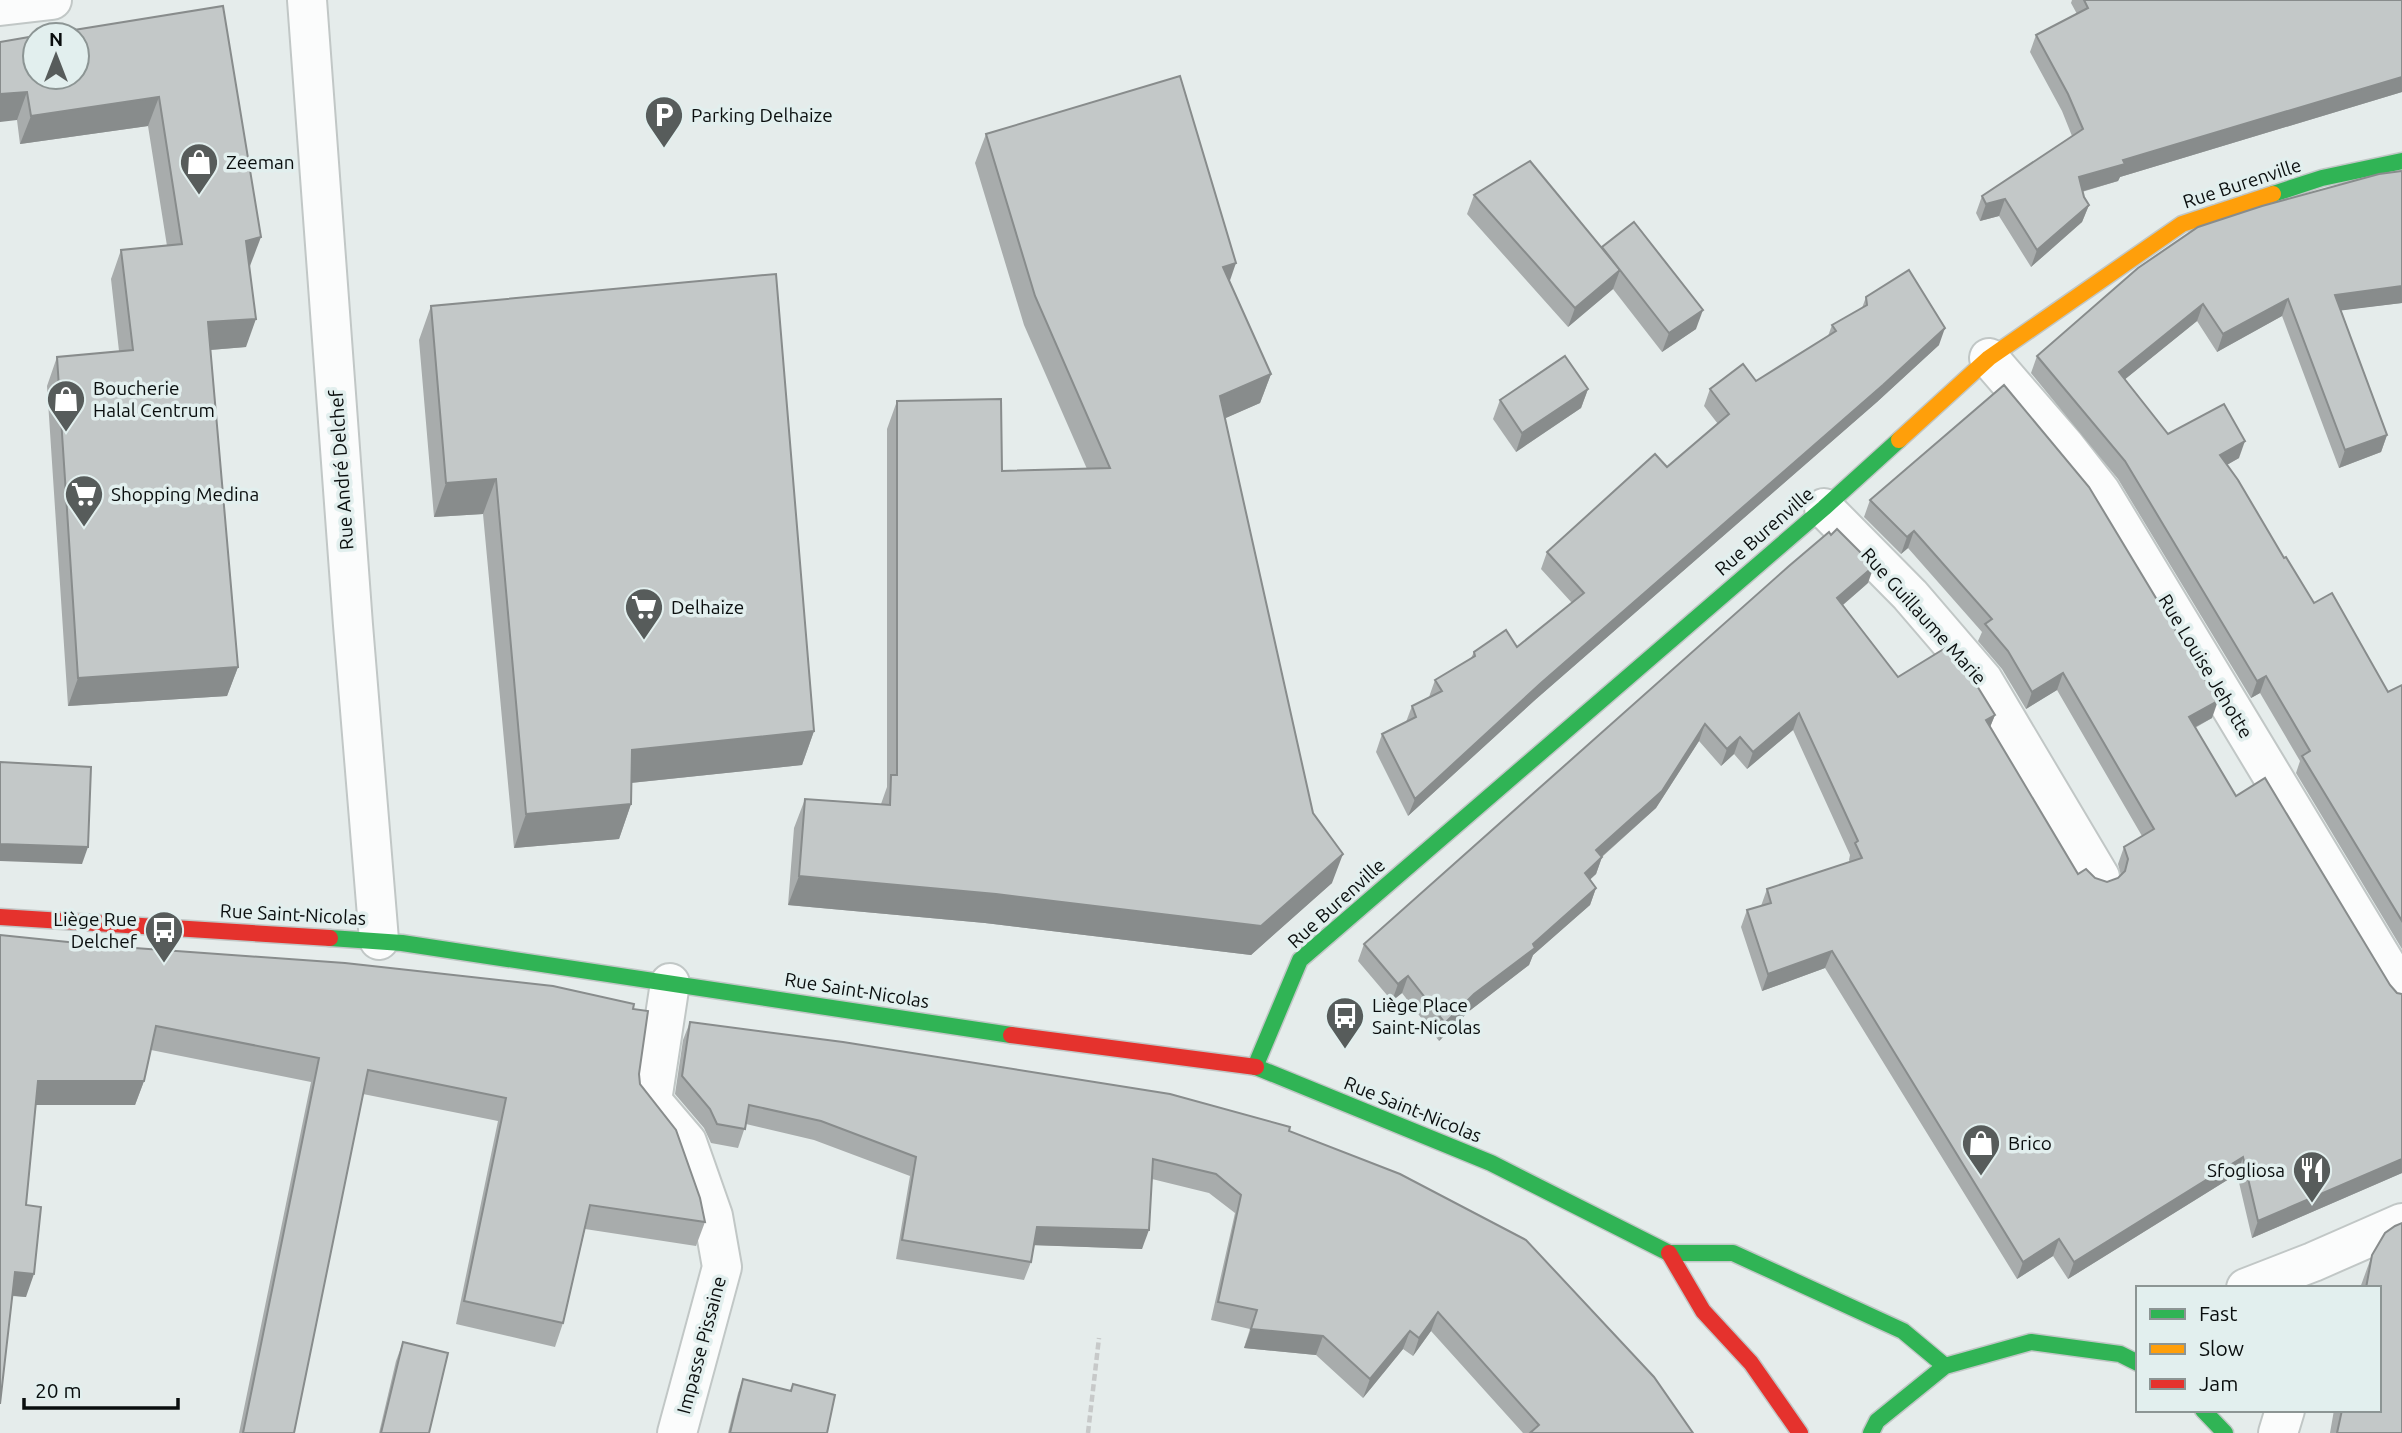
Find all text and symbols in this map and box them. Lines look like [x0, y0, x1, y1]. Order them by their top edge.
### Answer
north arrow [21, 21, 91, 91]
text: N [49, 28, 63, 50]
parking icon: Parking Delhaize [643, 94, 685, 149]
place label: Parking Delhaize [691, 104, 833, 126]
shop icon: Zeeman [178, 141, 220, 196]
place label: Zeeman [226, 151, 295, 173]
street label: Rue Burenville [2180, 153, 2304, 213]
place label: Boucherie Halal Centrum [93, 377, 215, 421]
shop icon: Boucherie Halal Centrum [45, 378, 87, 433]
street label: Rue André Delchef [324, 389, 358, 551]
supermarket icon: Shopping Medina [63, 473, 105, 528]
street label: Rue Burenville [1710, 482, 1818, 580]
place label: Shopping Medina [111, 483, 259, 505]
street label: Rue Guillaume Marie [1857, 543, 1991, 689]
supermarket icon: Delhaize [623, 586, 665, 641]
street label: Rue Louise Jehotte [2154, 590, 2258, 742]
place label: Delhaize [671, 596, 744, 618]
street label: Rue Burenville [1283, 854, 1389, 952]
street label: Rue Saint-Nicolas [219, 899, 367, 929]
place label: Liège Rue Delchef [53, 908, 138, 952]
bus stop icon: Liège Rue Delchef [143, 909, 185, 964]
street label: Rue Saint-Nicolas [783, 968, 931, 1012]
place label: Liège Place Saint-Nicolas [1372, 994, 1481, 1038]
bus stop icon: Liège Place Saint-Nicolas [1324, 995, 1366, 1050]
street label: Rue Saint-Nicolas [1341, 1071, 1485, 1147]
shop icon: Brico [1960, 1122, 2002, 1177]
place label: Brico [2008, 1132, 2052, 1154]
restaurant icon: Sfogliosa [2291, 1149, 2333, 1204]
place label: Sfogliosa [2207, 1159, 2285, 1181]
street label: Impasse Pissaine [672, 1274, 730, 1416]
legend [2136, 1286, 2381, 1412]
text: Fast [2199, 1301, 2237, 1325]
text: Slow [2199, 1336, 2244, 1360]
scale bar [24, 1366, 178, 1410]
text: Jam [2199, 1371, 2238, 1395]
text: 20 m [35, 1378, 82, 1402]

